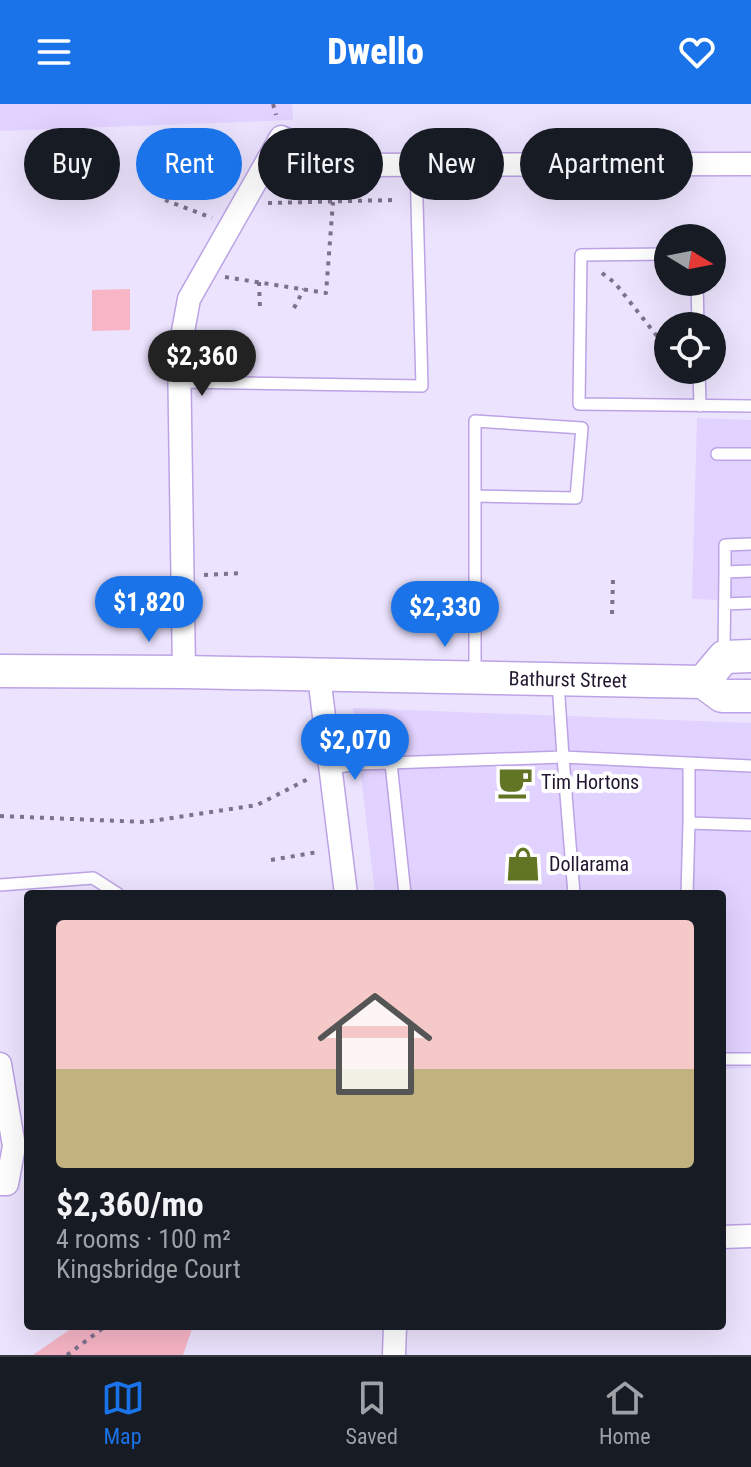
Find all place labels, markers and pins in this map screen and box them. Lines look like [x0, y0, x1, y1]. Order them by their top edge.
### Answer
pin: $2,360 [137, 330, 267, 398]
pin: $1,820 [84, 576, 214, 644]
pin: $2,330 [380, 581, 510, 649]
pin: $2,070 [290, 714, 420, 782]
cafe icon: Tim Hortons [496, 763, 534, 801]
place label: Tim Hortons [541, 770, 639, 794]
shop icon: Dollarama [504, 845, 542, 883]
place label: Dollarama [549, 852, 629, 876]

